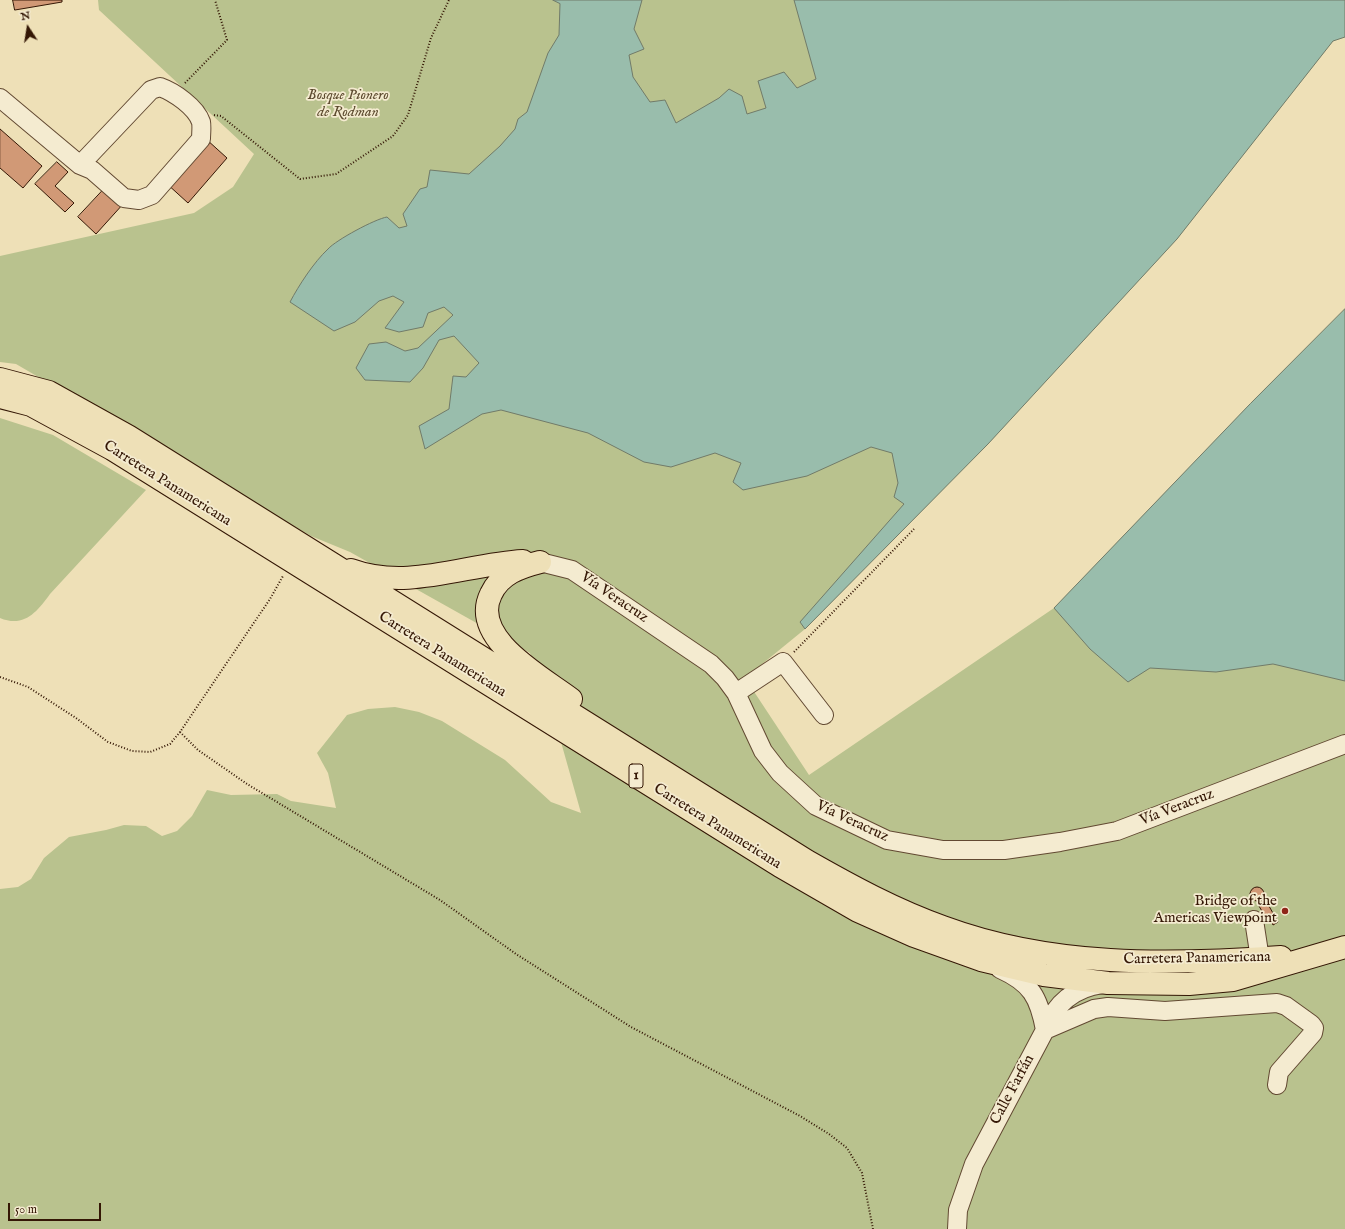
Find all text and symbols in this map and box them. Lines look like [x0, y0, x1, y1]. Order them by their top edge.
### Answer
north arrow [8, 8, 48, 48]
text: N [19, 8, 32, 24]
park label: Bosque Pionero de Rodman [307, 87, 389, 122]
street label: Carretera Panamericana [100, 437, 234, 531]
street label: Vía Veracruz [577, 569, 651, 627]
street label: Carretera Panamericana [375, 608, 509, 702]
road number: 1 [629, 764, 643, 788]
street label: Carretera Panamericana [650, 780, 784, 874]
street label: Vía Veracruz [1137, 786, 1217, 830]
street label: Vía Veracruz [813, 797, 891, 847]
place label: Bridge of the Americas Viewpoint [1154, 893, 1277, 928]
marker: Bridge of the Americas Viewpoint [1280, 906, 1290, 916]
street label: Carretera Panamericana [1123, 949, 1271, 969]
street label: Calle Farfán [987, 1052, 1039, 1128]
scale bar [10, 1195, 103, 1221]
text: 50 m [15, 1202, 37, 1217]

